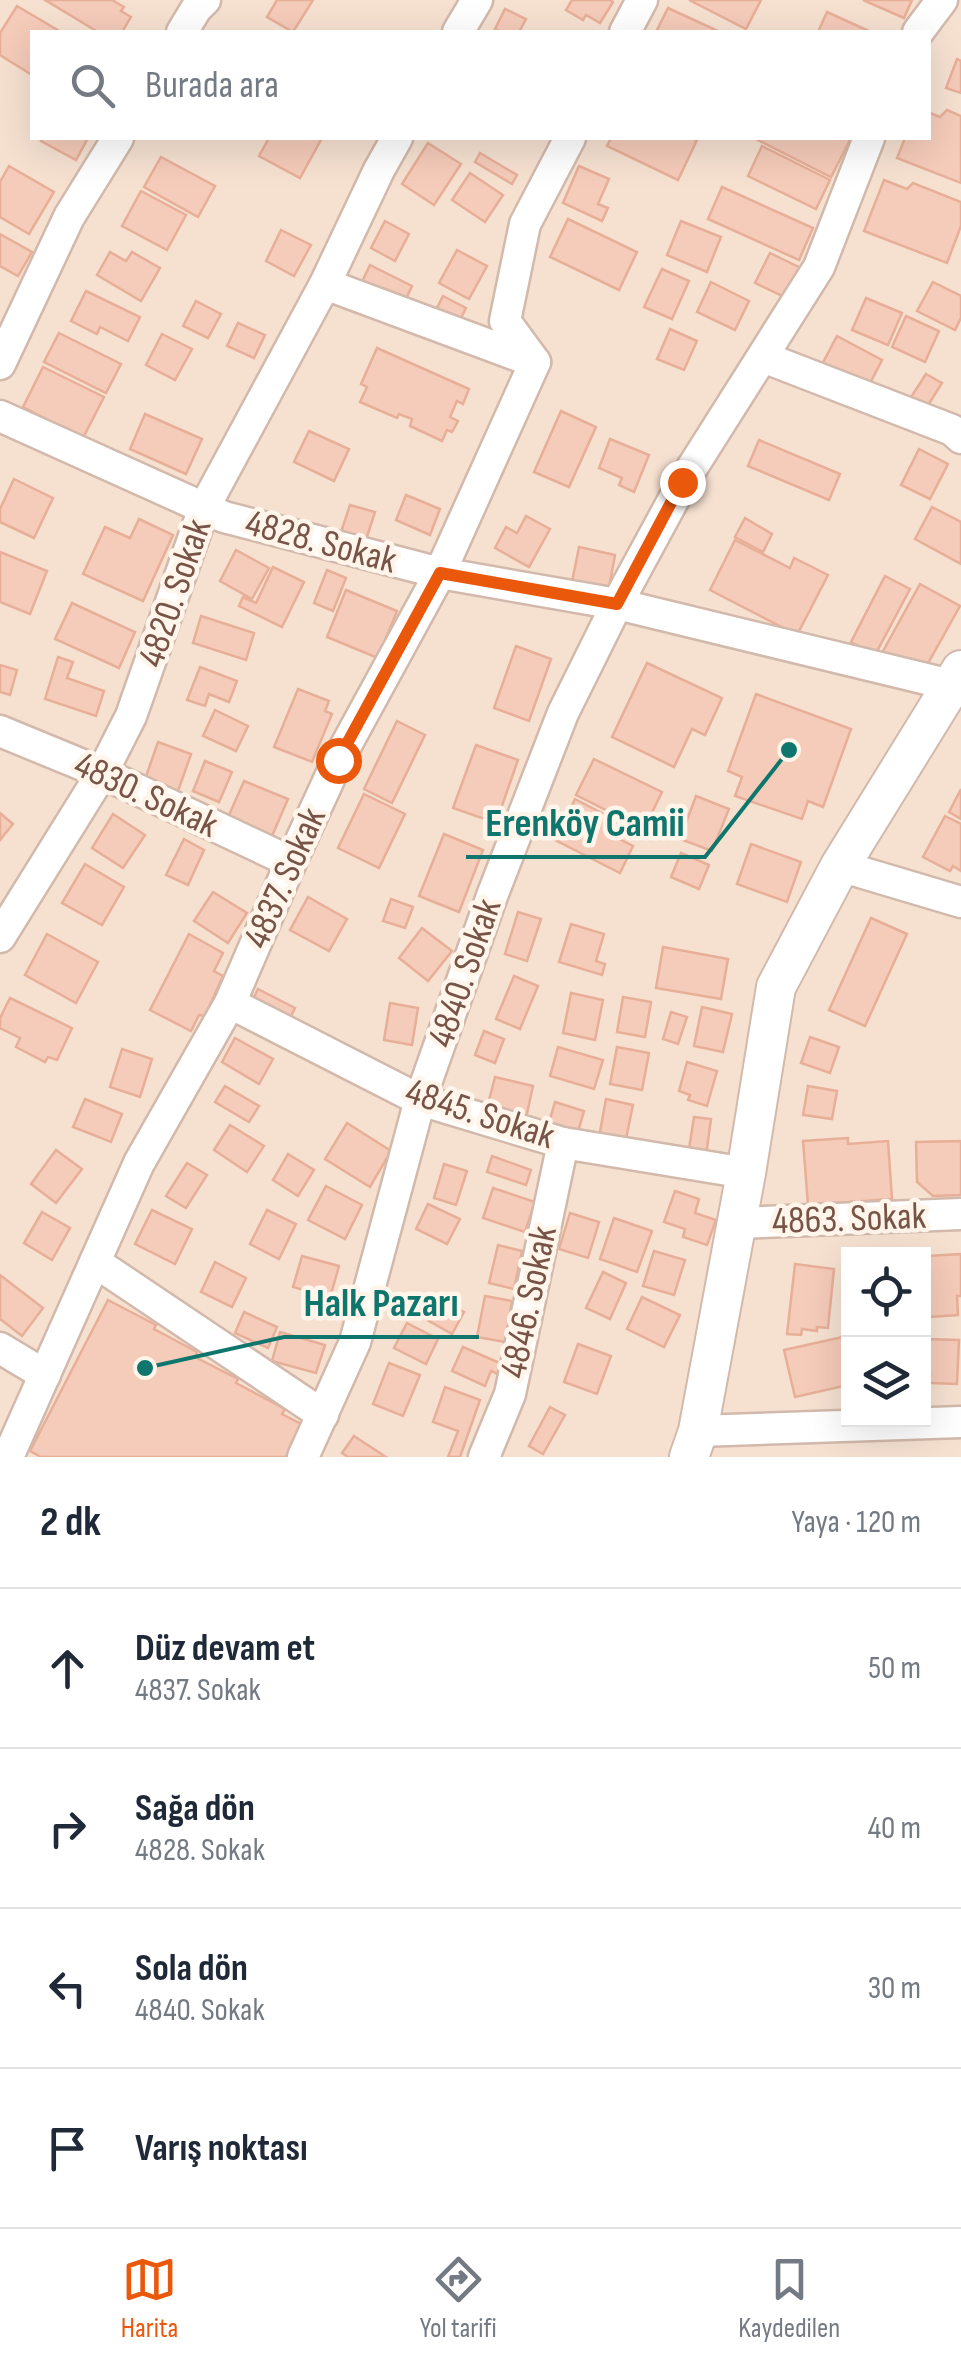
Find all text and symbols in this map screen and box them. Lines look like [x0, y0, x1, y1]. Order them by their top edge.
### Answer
search box [30, 30, 931, 140]
icon: search [65, 58, 120, 113]
text: Burada ara [145, 63, 279, 108]
route end [660, 460, 706, 506]
street label: 4828. Sokak [241, 500, 402, 584]
street label: 4820. Sokak [129, 513, 221, 673]
route start [316, 738, 362, 784]
street label: 4830. Sokak [67, 742, 225, 848]
callout: Erenköy Camii [466, 787, 705, 857]
street label: 4837. Sokak [234, 800, 336, 955]
text: Erenköy Camii [485, 800, 685, 848]
street label: 4840. Sokak [419, 892, 511, 1053]
street label: 4845. Sokak [400, 1069, 560, 1159]
street label: 4863. Sokak [771, 1194, 927, 1244]
street label: 4846. Sokak [491, 1222, 567, 1382]
map controls [841, 1247, 931, 1427]
button: locate [841, 1247, 931, 1337]
callout: Halk Pazarı [284, 1267, 479, 1337]
text: Halk Pazarı [303, 1280, 459, 1328]
button: layers [841, 1337, 931, 1427]
text: 2 dk [40, 1497, 101, 1548]
text: Yaya · 120 m [792, 1503, 921, 1542]
text: Düz devam et [135, 1626, 315, 1671]
icon: ahead [40, 1641, 95, 1696]
text: 50 m [868, 1649, 921, 1688]
text: 4837. Sokak [135, 1671, 261, 1710]
text: Sağa dön [135, 1786, 255, 1831]
icon: right [40, 1801, 95, 1856]
text: 40 m [868, 1809, 921, 1848]
text: 4828. Sokak [135, 1831, 265, 1870]
text: Sola dön [135, 1946, 248, 1991]
icon: left [40, 1961, 95, 2016]
text: 30 m [868, 1969, 921, 2008]
text: 4840. Sokak [135, 1991, 265, 2030]
icon: arrive [40, 2121, 95, 2176]
text: Varış noktası [135, 2126, 308, 2171]
tab: Harita [121, 2252, 178, 2345]
tab: Yol tarifi [420, 2252, 497, 2345]
tab: Kaydedilen [738, 2252, 840, 2345]

